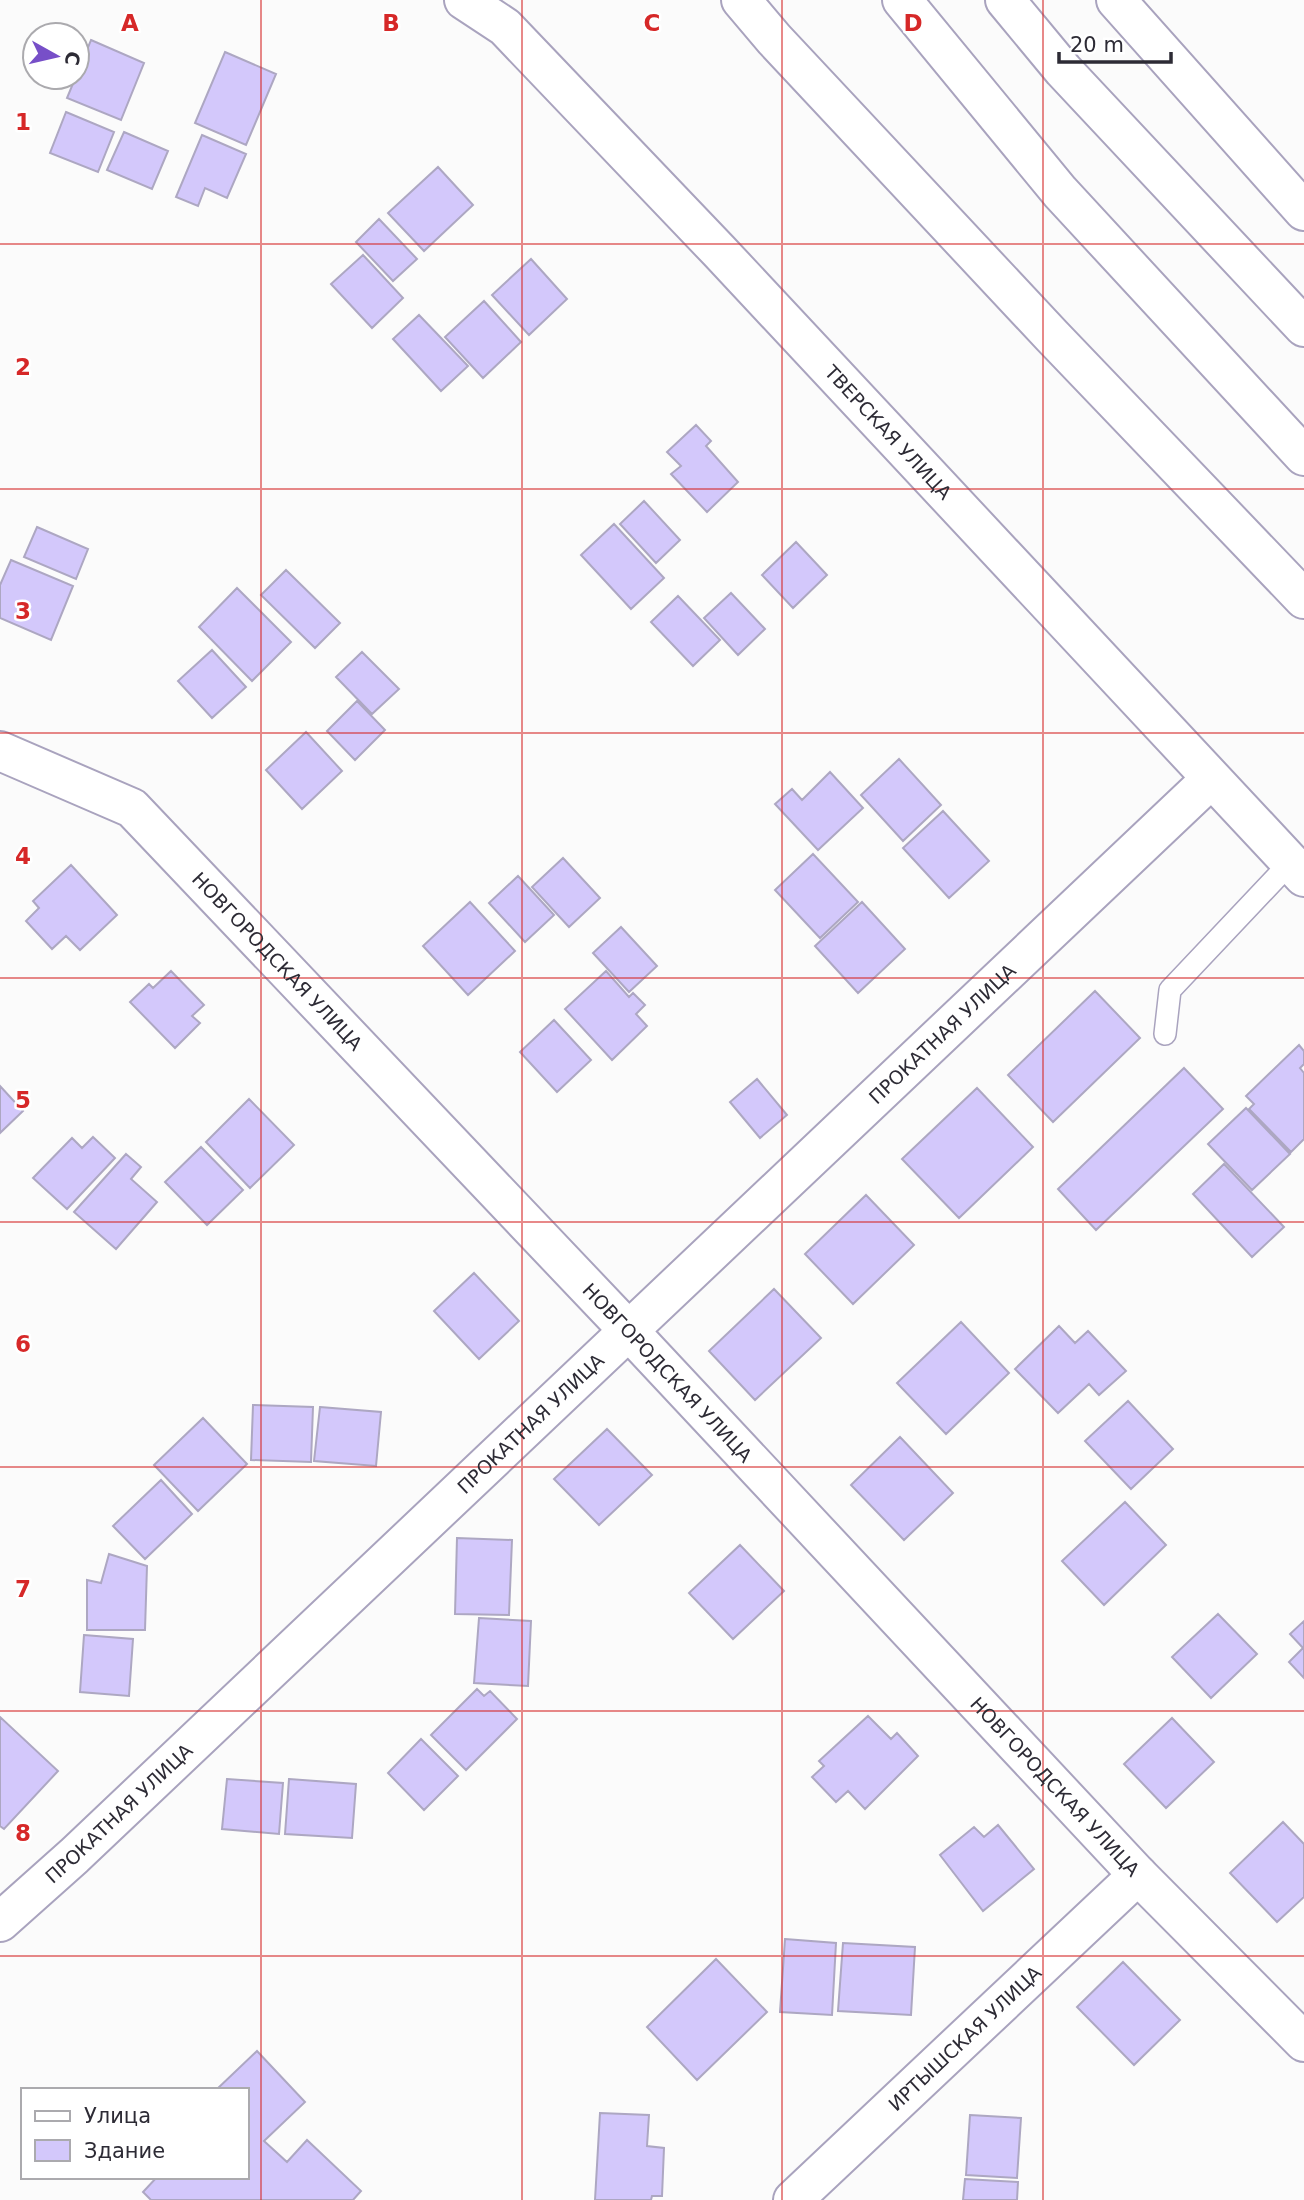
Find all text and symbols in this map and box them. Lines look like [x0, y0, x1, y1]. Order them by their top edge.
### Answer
text: A [121, 10, 139, 36]
text: B [382, 10, 400, 36]
text: C [644, 10, 660, 36]
text: D [903, 10, 923, 36]
north arrow [21, 21, 91, 91]
scale bar [1059, 21, 1171, 65]
text: 20 m [1070, 33, 1124, 57]
text: С [61, 50, 85, 67]
text: 1 [15, 109, 31, 135]
text: 2 [15, 354, 31, 380]
street label: ТВЕРСКАЯ УЛИЦА [820, 360, 956, 504]
text: 3 [15, 598, 31, 624]
text: 4 [15, 843, 31, 869]
street label: НОВГОРОДСКАЯ УЛИЦА [188, 868, 367, 1055]
street label: ПРОКАТНАЯ УЛИЦА [864, 959, 1020, 1108]
text: 5 [15, 1087, 31, 1113]
street label: НОВГОРОДСКАЯ УЛИЦА [578, 1279, 757, 1466]
text: 6 [15, 1331, 31, 1357]
street label: ПРОКАТНАЯ УЛИЦА [453, 1349, 608, 1498]
text: 7 [15, 1576, 31, 1602]
street label: НОВГОРОДСКАЯ УЛИЦА [966, 1692, 1144, 1881]
street label: ПРОКАТНАЯ УЛИЦА [41, 1739, 197, 1887]
text: 8 [15, 1820, 31, 1846]
street label: ИРТЫШСКАЯ УЛИЦА [884, 1961, 1046, 2115]
legend [21, 2088, 248, 2179]
text: Улица [84, 2104, 151, 2128]
text: Здание [84, 2139, 165, 2163]

